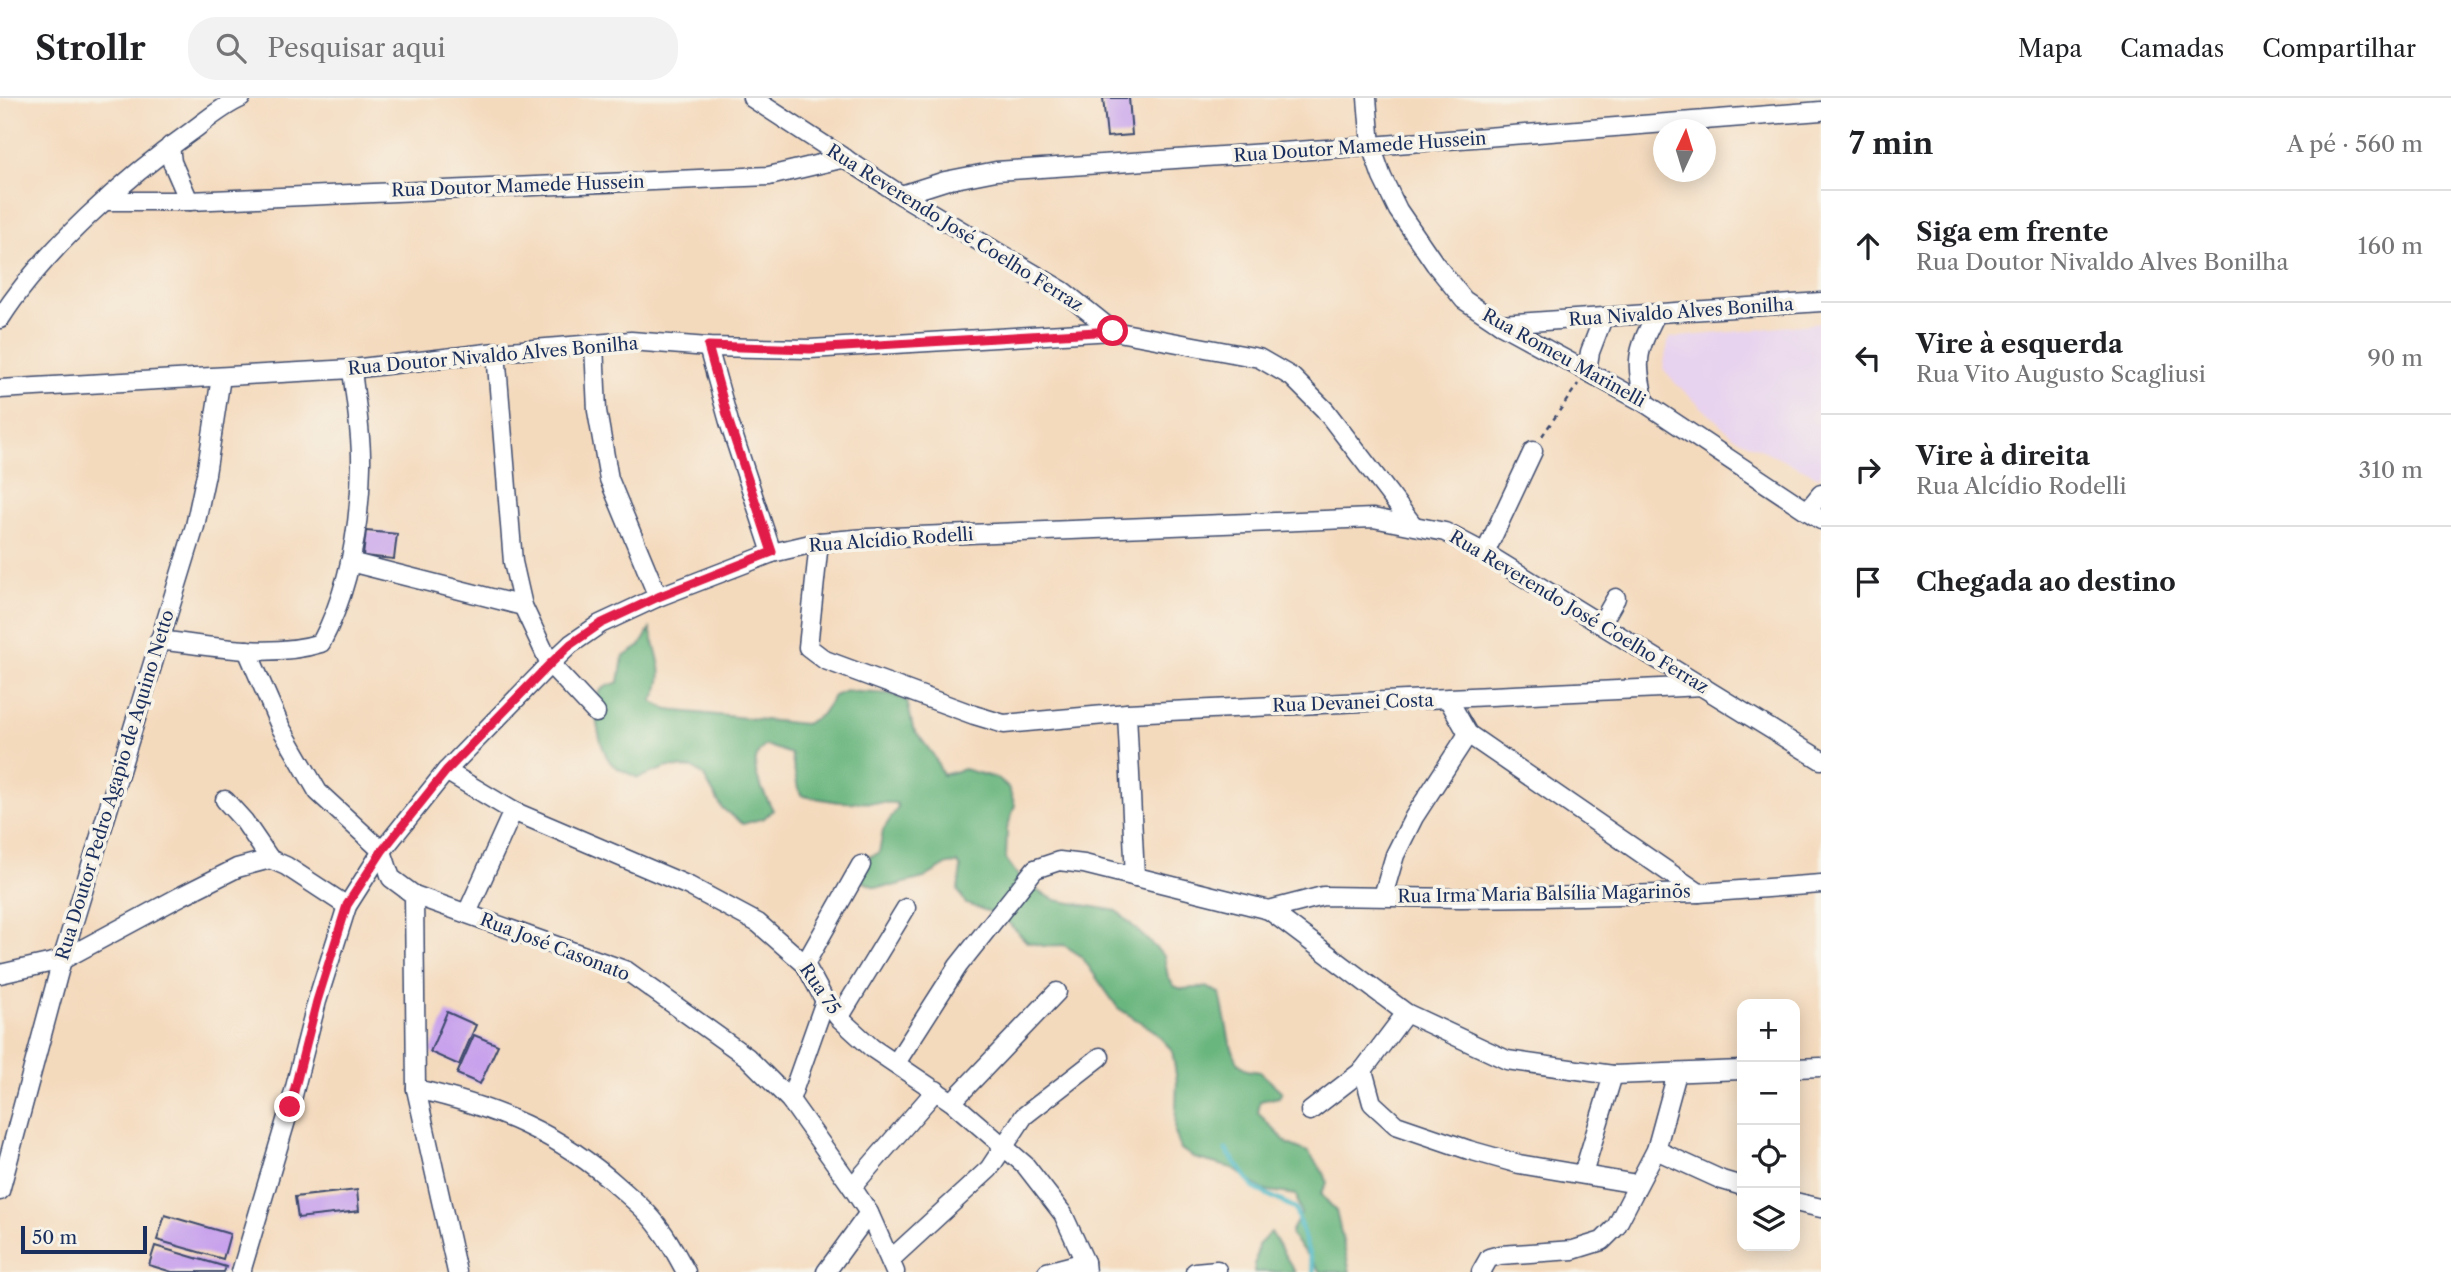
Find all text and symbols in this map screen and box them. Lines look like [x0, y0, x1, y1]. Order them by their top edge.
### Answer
search box [188, 17, 678, 80]
text: Strollr [35, 28, 146, 69]
icon: search [212, 29, 250, 67]
text: Pesquisar aqui [268, 32, 445, 64]
text: Mapa [2018, 34, 2082, 63]
text: Camadas [2120, 34, 2224, 63]
text: Compartilhar [2262, 34, 2416, 63]
north arrow [1653, 119, 1716, 182]
text: 7 min [1849, 125, 1933, 162]
street label: Rua Doutor Mamede Hussein [1233, 127, 1487, 167]
text: A pé · 560 m [2287, 130, 2423, 158]
street label: Rua Reverendo José Coelho Ferraz [823, 140, 1087, 316]
street label: Rua Doutor Mamede Hussein [391, 171, 645, 201]
text: Siga em frente [1916, 216, 2109, 248]
icon: ahead [1849, 227, 1887, 265]
text: 160 m [2358, 232, 2423, 260]
text: Rua Doutor Nivaldo Alves Bonilha [1916, 248, 2289, 276]
street label: Rua Nivaldo Alves Bonilha [1568, 293, 1795, 331]
street label: Rua Romeu Marinelli [1479, 304, 1650, 412]
route start [1097, 315, 1128, 346]
text: Vire à esquerda [1916, 328, 2123, 360]
street label: Rua Doutor Nivaldo Alves Bonilha [347, 332, 640, 380]
icon: left [1849, 339, 1887, 377]
text: 90 m [2367, 344, 2423, 372]
text: Rua Vito Augusto Scagliusi [1916, 360, 2206, 388]
text: Vire à direita [1916, 440, 2090, 472]
icon: right [1849, 451, 1887, 489]
text: 310 m [2359, 456, 2423, 484]
text: Rua Alcídio Rodelli [1916, 472, 2127, 500]
street label: Rua Alcídio Rodelli [808, 523, 974, 557]
street label: Rua Reverendo José Coelho Ferraz [1446, 526, 1712, 698]
icon: arrive [1849, 563, 1887, 601]
text: Chegada ao destino [1916, 566, 2176, 598]
street label: Rua Doutor Pedro Agapio de Aquino Netto [51, 607, 179, 963]
street label: Rua Devanei Costa [1272, 689, 1435, 717]
street label: Rua Irma Maria Balsília Magarinõs [1397, 880, 1691, 908]
street label: Rua José Casonato [477, 908, 633, 986]
street label: Rua 75 [795, 959, 845, 1019]
map controls [1737, 999, 1800, 1251]
button: + [1737, 999, 1800, 1062]
button: − [1737, 1062, 1800, 1125]
route end [274, 1091, 305, 1122]
button: locate [1737, 1125, 1800, 1188]
button: layers [1737, 1188, 1800, 1251]
scale bar [21, 1223, 147, 1255]
text: 50 m [32, 1226, 77, 1249]

